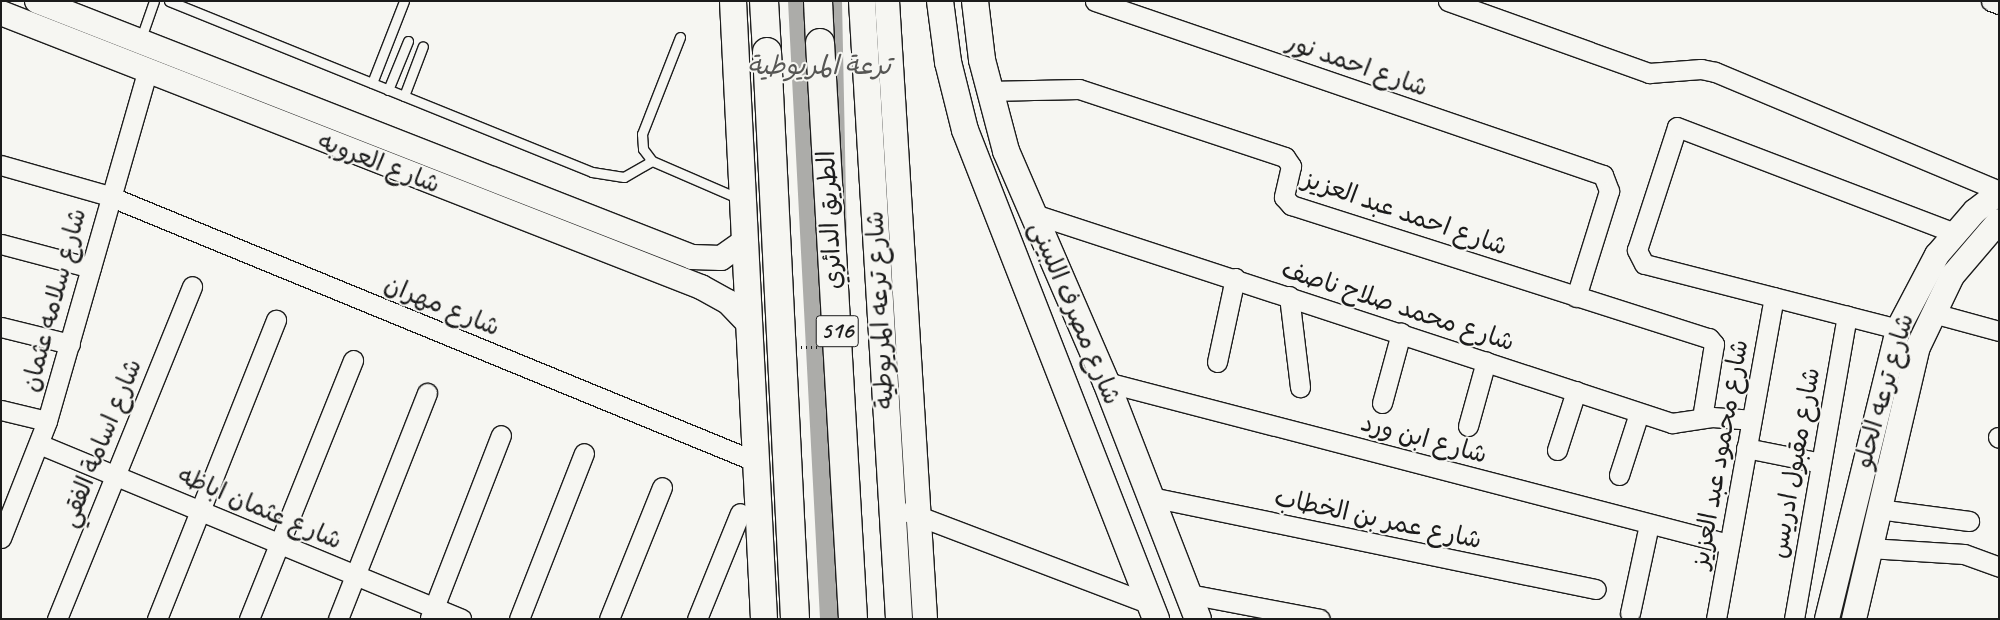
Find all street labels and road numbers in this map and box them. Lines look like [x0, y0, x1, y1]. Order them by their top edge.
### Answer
street label: شارع احمد نور [1282, 27, 1432, 103]
street label: شارع العروبه [314, 126, 444, 200]
street label: الطريق الدائري [811, 150, 849, 290]
street label: شارع احمد عبد العزيز [1299, 164, 1511, 262]
street label: شارع سلامه عثمان [15, 205, 93, 395]
street label: شارع ترعه المريوطية [860, 210, 900, 410]
street label: شارع مصرف اللبينى [1023, 217, 1127, 409]
street label: شارع محمد صلاح ناصف [1278, 254, 1518, 358]
street label: شارع مهران [380, 269, 504, 343]
road number: 516 [814, 310, 860, 352]
street label: شارع ترعه الحلو [1848, 310, 1920, 472]
street label: شارع محمود عبد العزيز [1685, 337, 1755, 571]
street label: شارع اسامة الفقي [54, 355, 148, 531]
street label: شارع مقبول ادريس [1763, 365, 1827, 561]
street label: شارع ابن ورد [1358, 408, 1490, 470]
street label: شارع عثمان اباظه [174, 460, 346, 556]
street label: شارع عمر بن الخطاب [1272, 482, 1484, 556]

